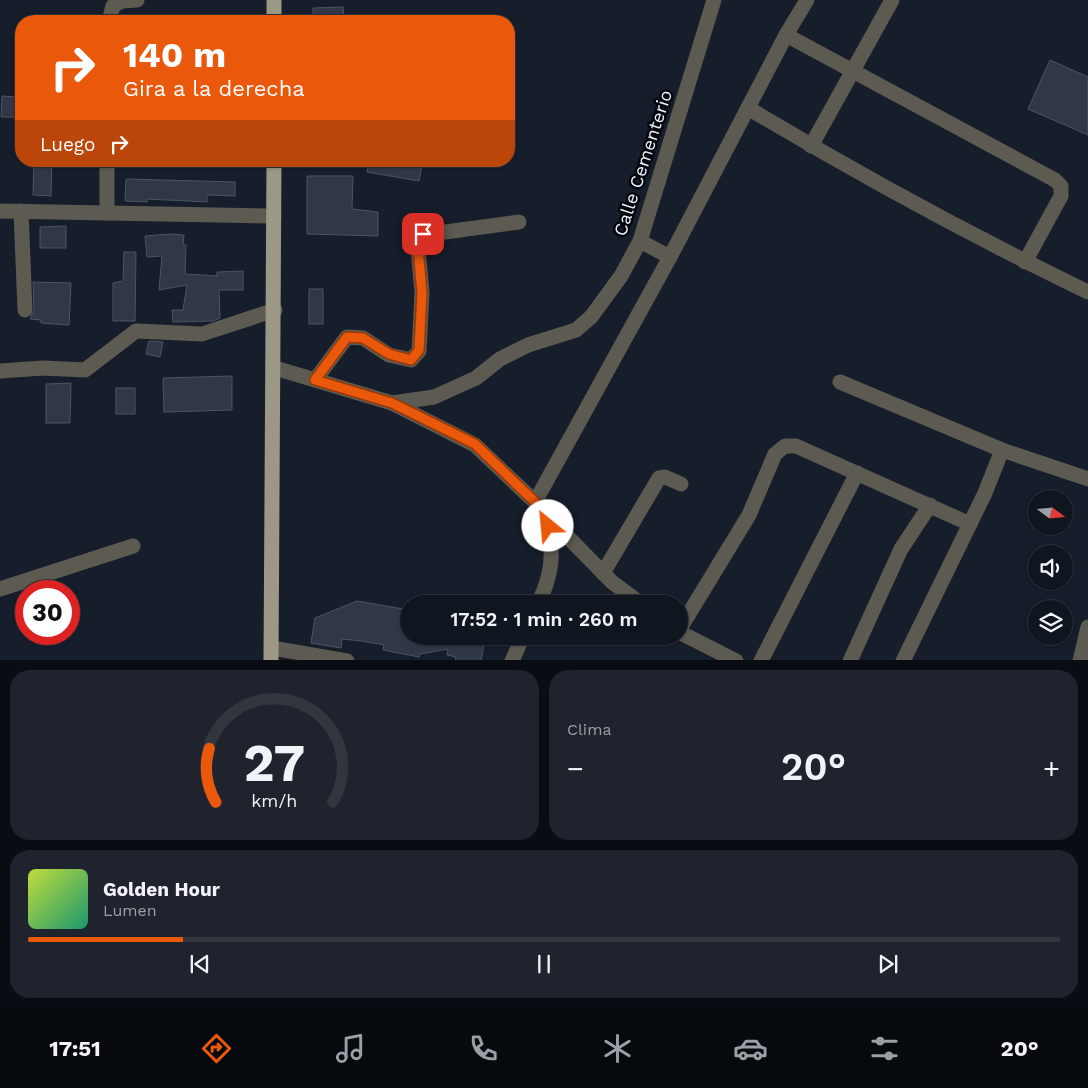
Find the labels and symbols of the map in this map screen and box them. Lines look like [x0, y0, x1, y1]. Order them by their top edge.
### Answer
street label: Calle Cementerio [609, 87, 676, 238]
pin [402, 213, 444, 255]
north arrow [1028, 490, 1072, 535]
position arrow [521, 499, 573, 551]
speed limit sign: 30 [15, 580, 80, 645]

